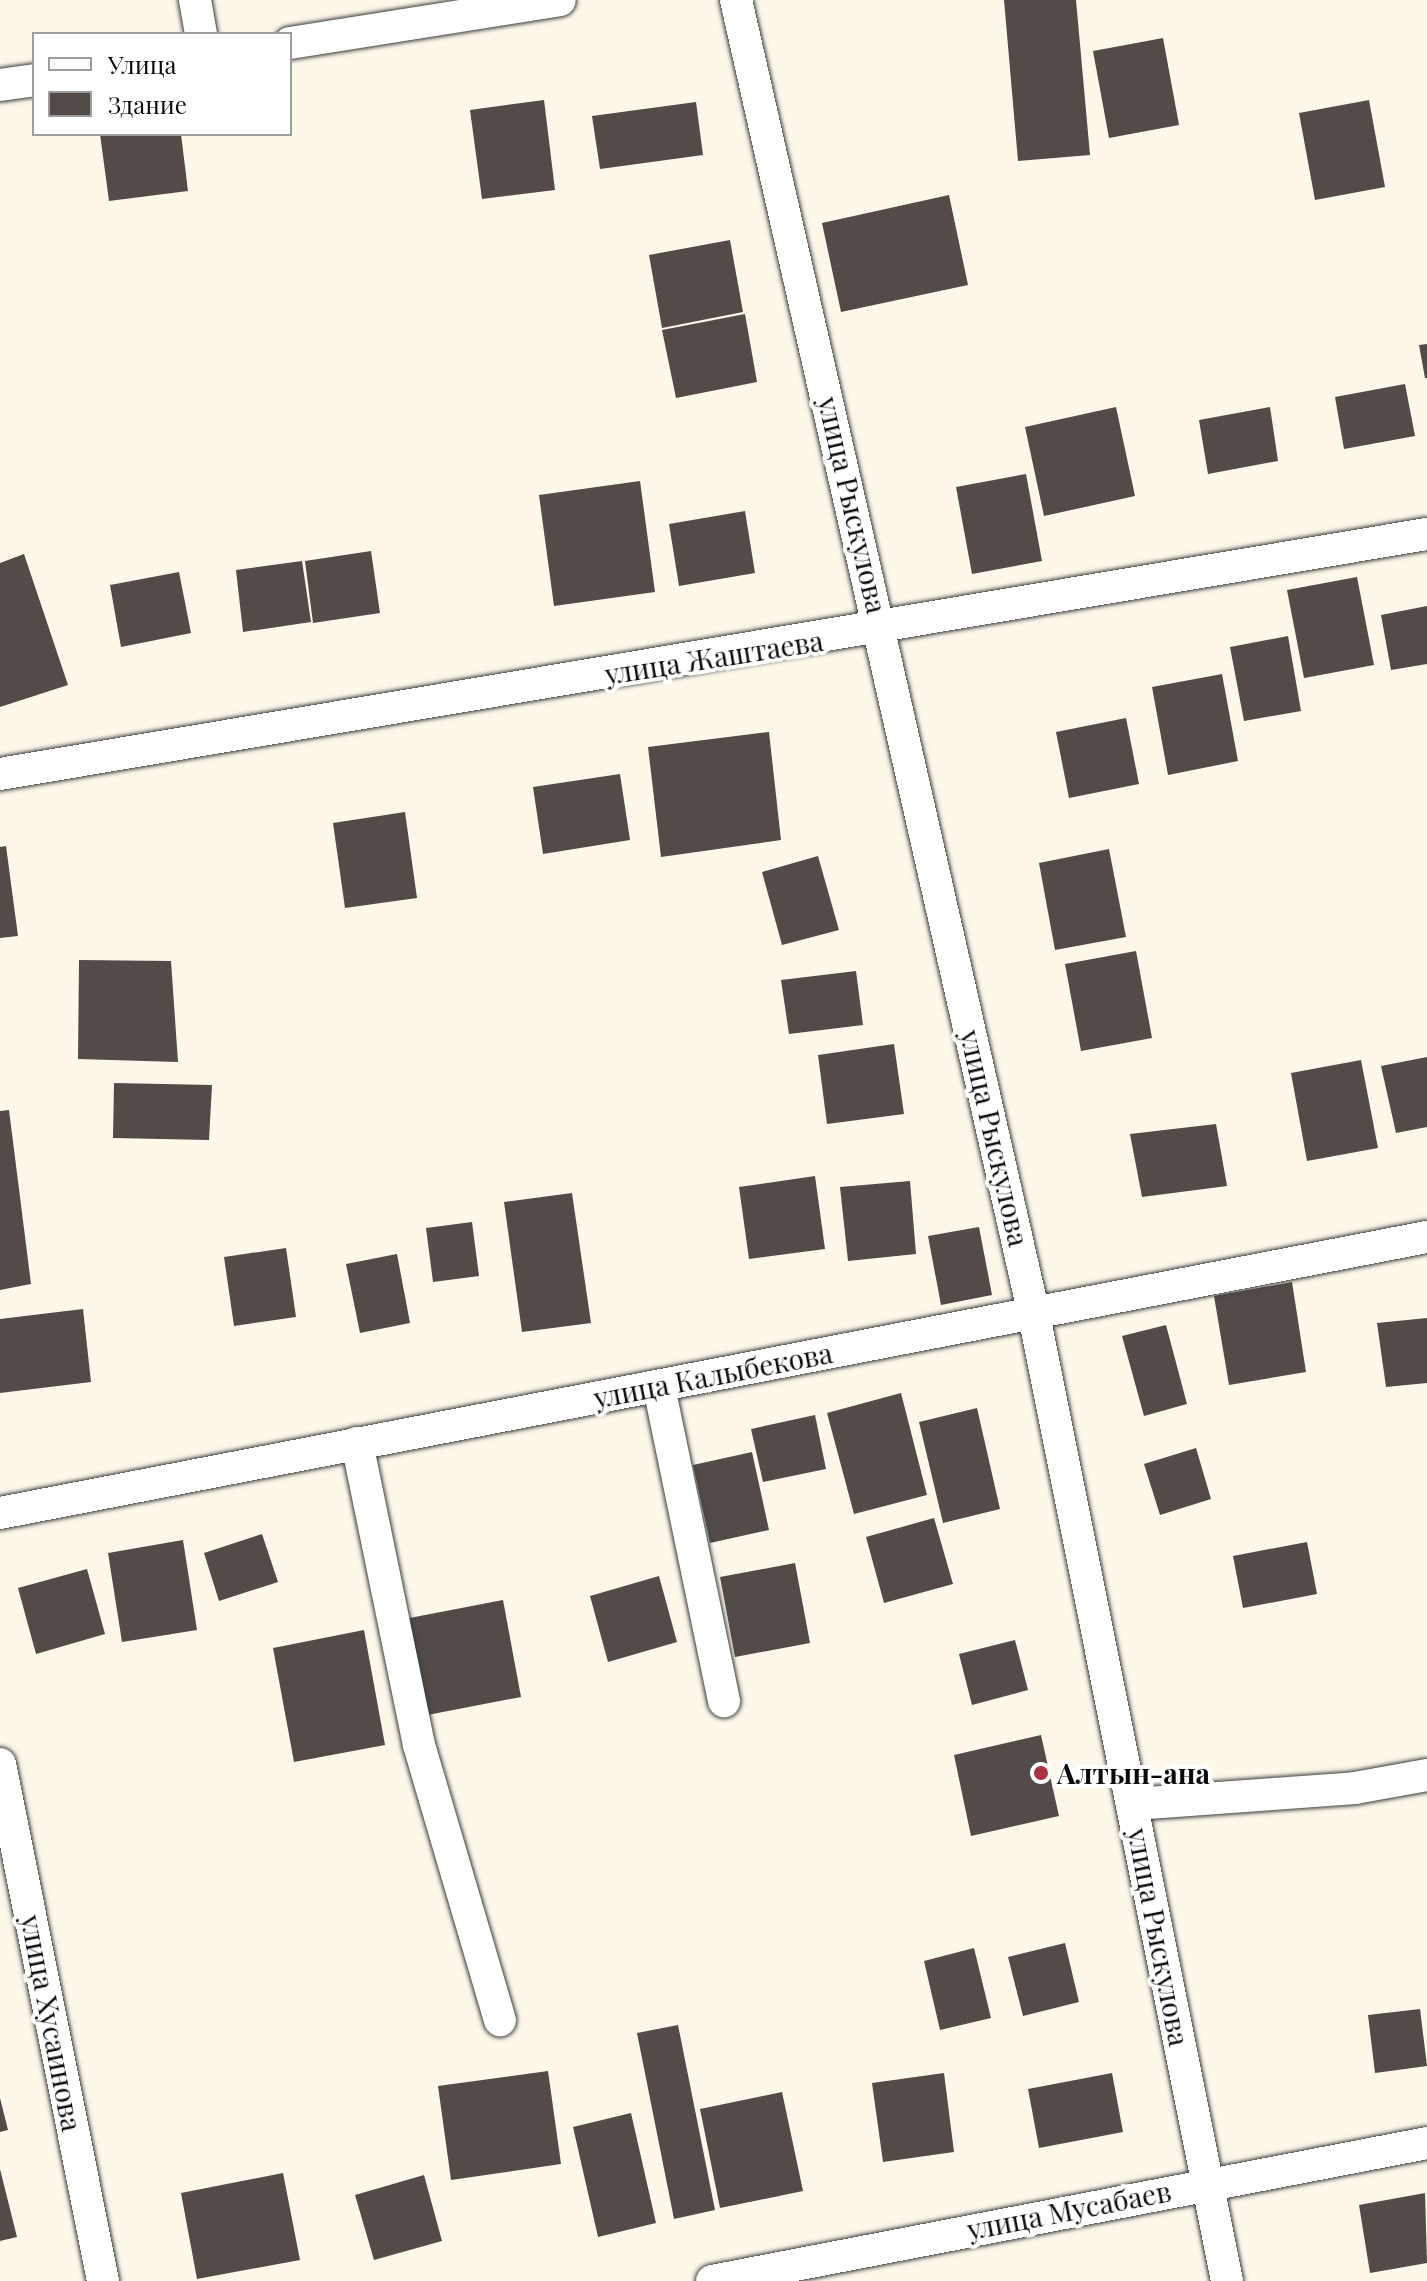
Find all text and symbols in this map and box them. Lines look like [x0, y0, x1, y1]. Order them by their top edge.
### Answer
legend [32, 32, 292, 136]
text: Улица [108, 48, 177, 80]
text: Здание [108, 88, 187, 120]
street label: улица Рыскулова [812, 393, 894, 617]
street label: улица Жаштаева [602, 623, 826, 691]
street label: улица Рыскулова [954, 1026, 1036, 1250]
street label: улица Калыбекова [591, 1335, 835, 1415]
place label: Алтын-ана [1057, 1756, 1210, 1790]
marker: Алтын-ана [1032, 1764, 1050, 1782]
street label: улица Рыскулова [1121, 1825, 1197, 2049]
street label: улица Хусаинова [15, 1912, 89, 2134]
street label: улица Мусабаев [964, 2174, 1174, 2246]

